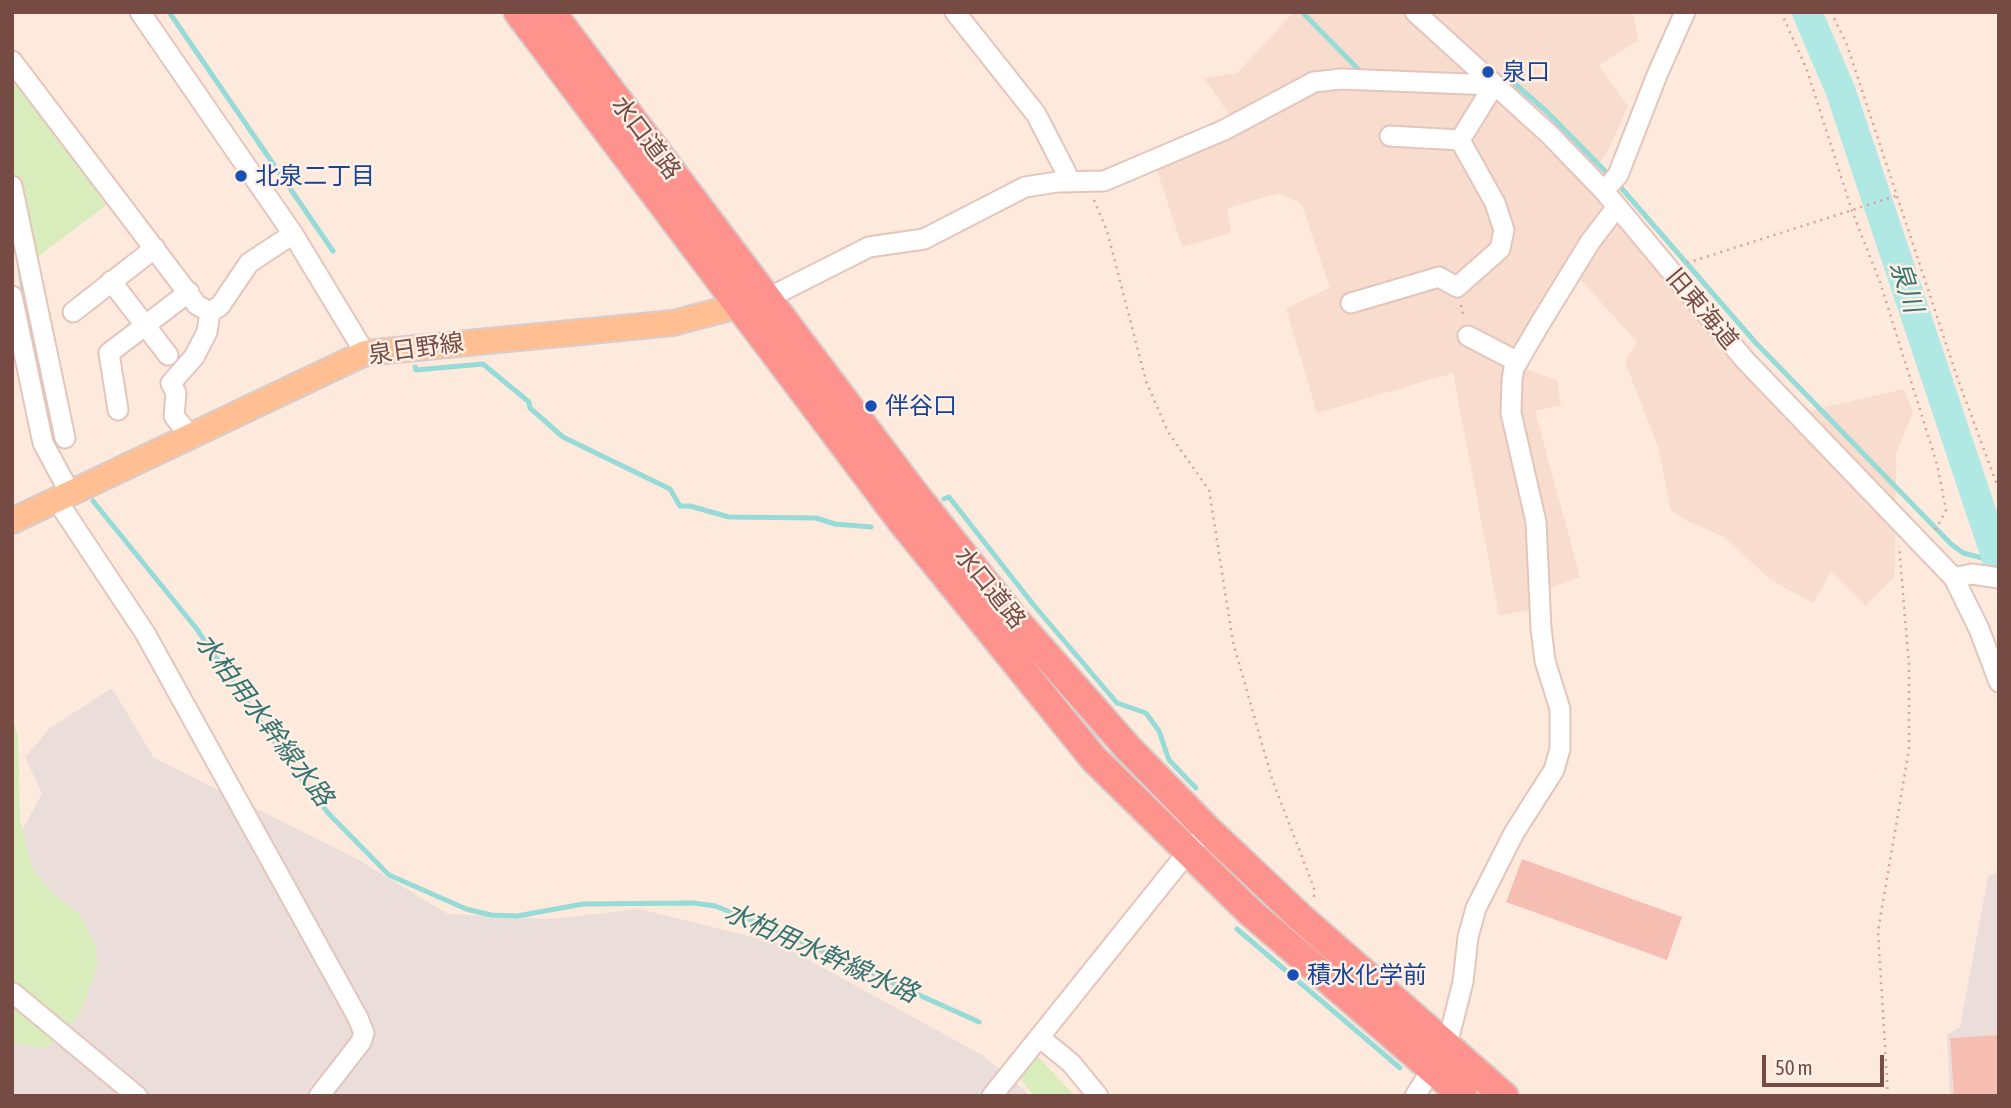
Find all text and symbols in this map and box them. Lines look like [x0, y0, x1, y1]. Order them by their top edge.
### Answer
place label: 泉口 [1502, 58, 1550, 86]
marker: 泉口 [1480, 64, 1496, 80]
street label: 水口道路 [606, 91, 686, 185]
place label: 北泉二丁目 [255, 162, 375, 190]
marker: 北泉二丁目 [233, 168, 249, 184]
water label: 泉川 [1883, 257, 1929, 317]
street label: 旧東海道 [1660, 263, 1744, 355]
street label: 泉日野線 [366, 328, 466, 370]
place label: 伴谷口 [885, 392, 957, 420]
marker: 伴谷口 [863, 398, 879, 414]
street label: 水口道路 [949, 542, 1031, 634]
water label: 水柏用水幹線水路 [189, 628, 339, 812]
water label: 水柏用水幹線水路 [720, 896, 922, 1010]
place label: 積水化学前 [1307, 961, 1427, 989]
marker: 積水化学前 [1285, 967, 1301, 983]
scale bar [1766, 1042, 1888, 1086]
text: 50 m [1775, 1055, 1813, 1079]

